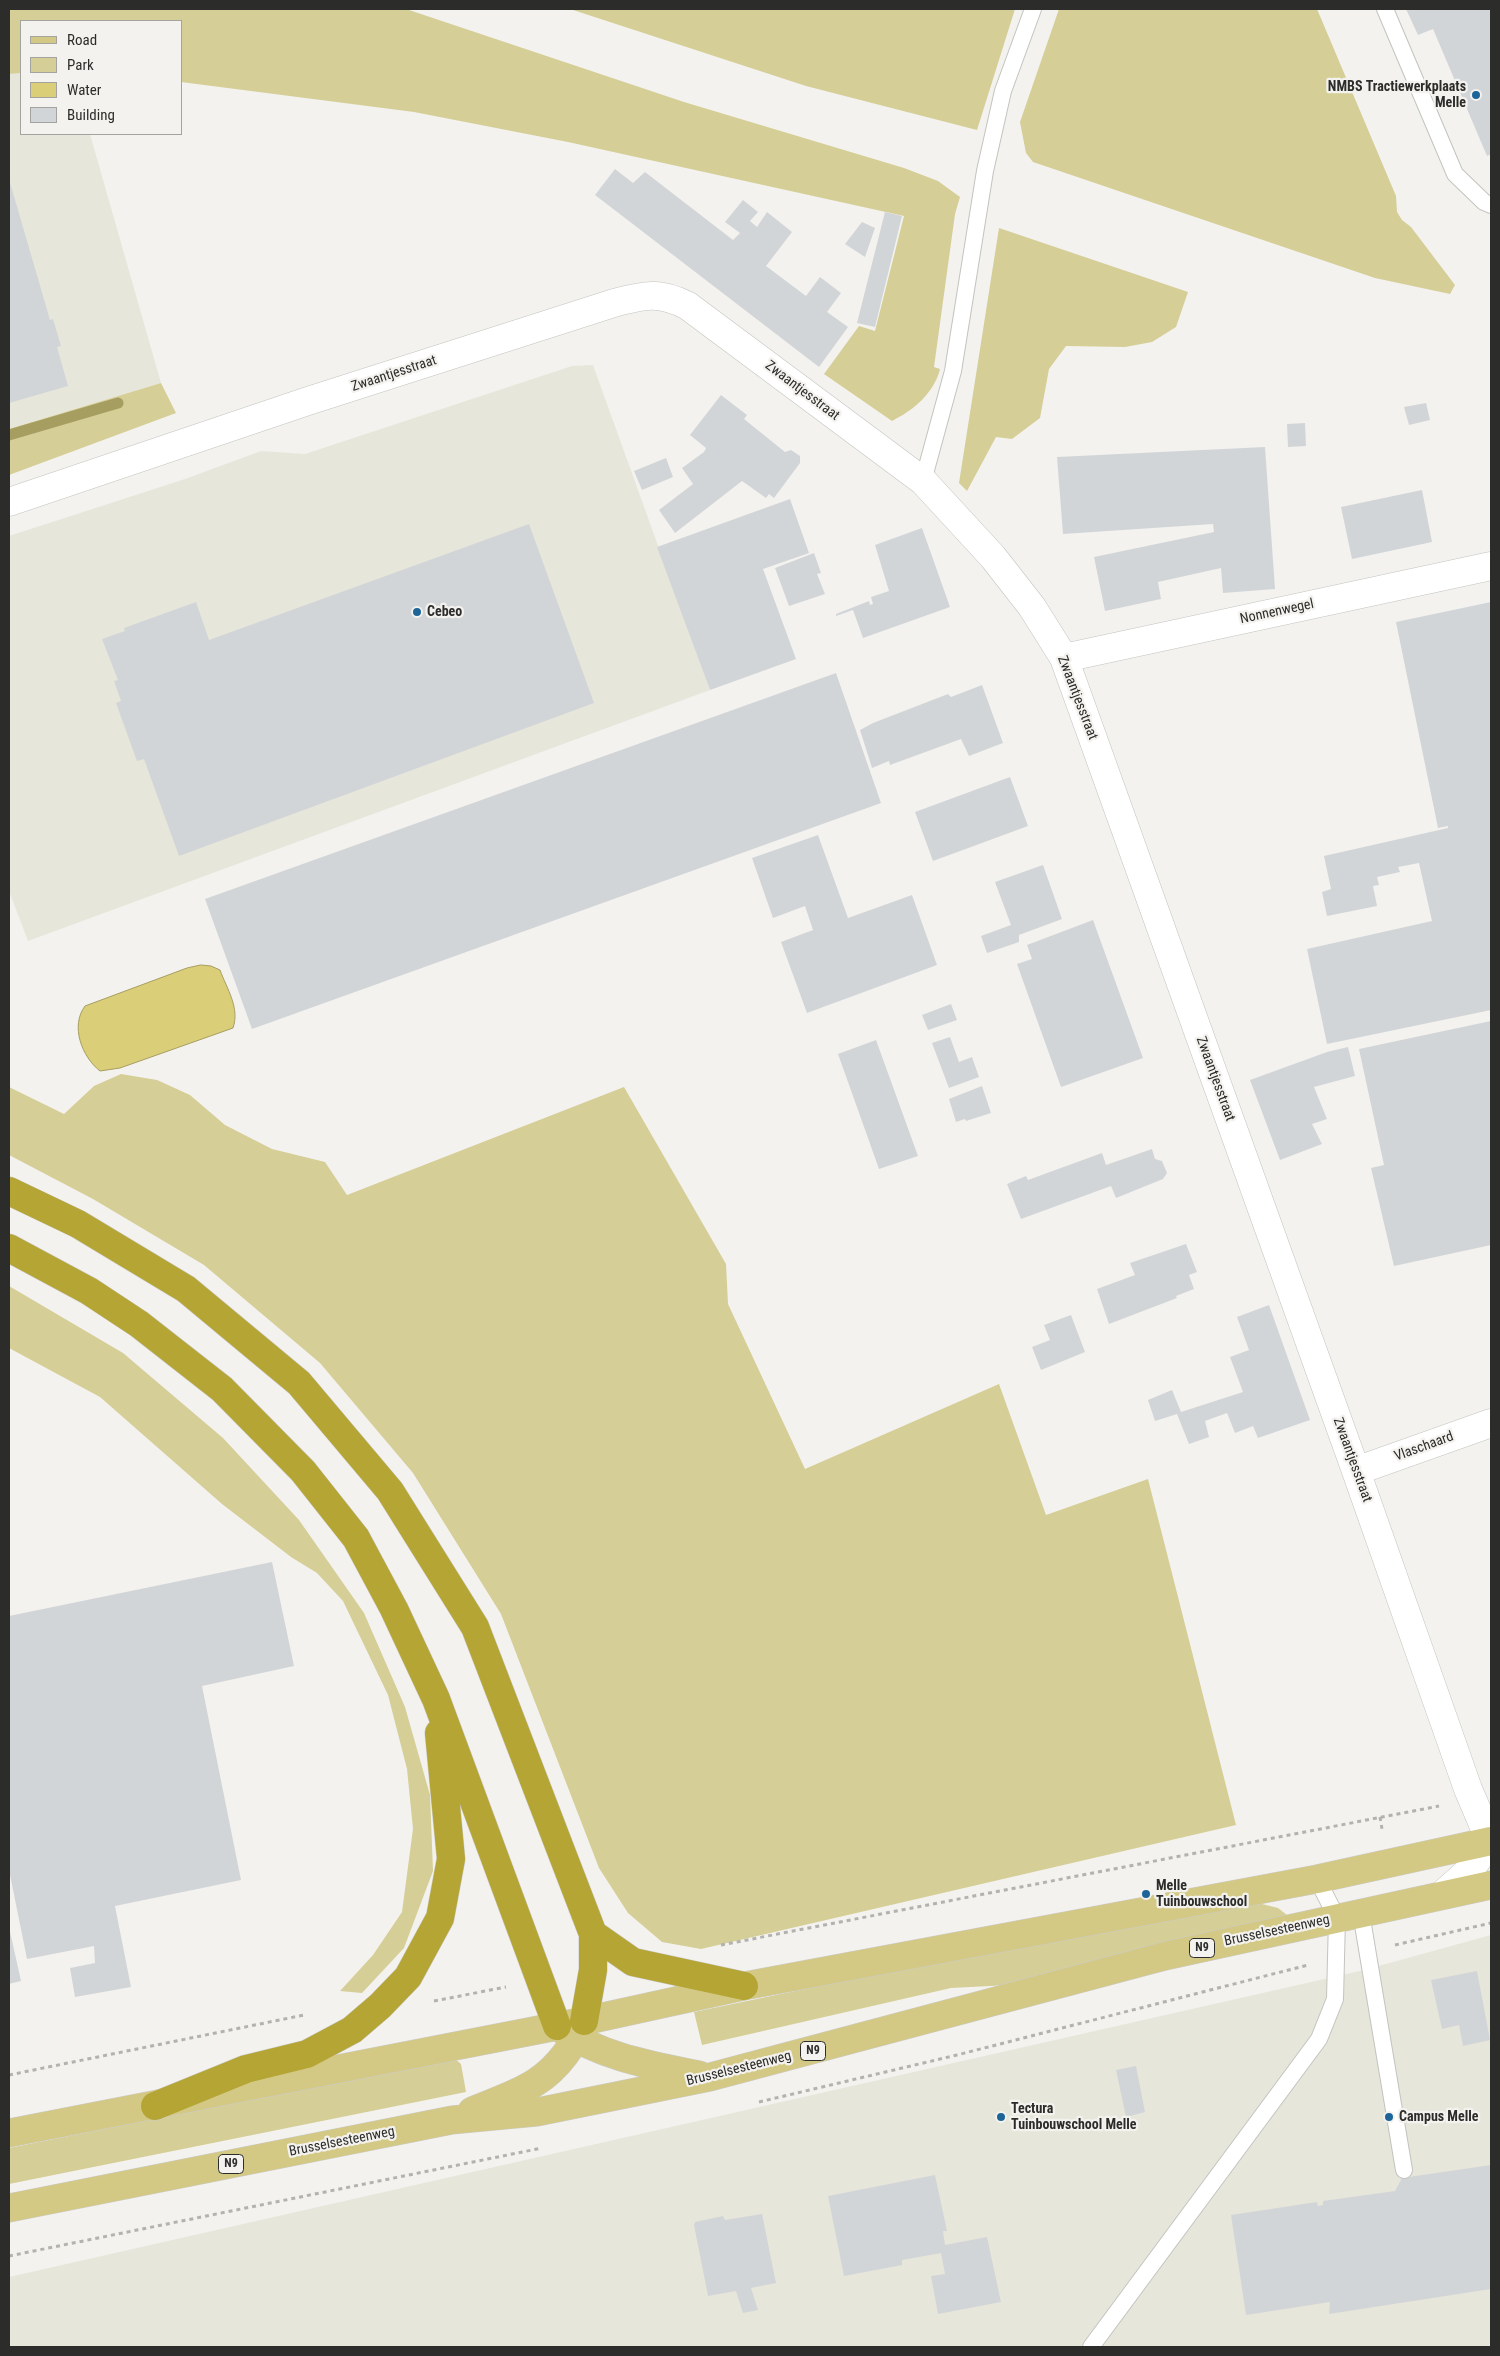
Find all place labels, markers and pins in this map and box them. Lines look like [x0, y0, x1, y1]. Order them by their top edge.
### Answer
place label: NMBS Tractiewerkplaats Melle [1328, 79, 1466, 111]
marker: NMBS Tractiewerkplaats Melle [1470, 89, 1482, 101]
place label: Cebeo [427, 604, 462, 620]
marker: Cebeo [411, 606, 423, 618]
place label: Melle Tuinbouwschool [1156, 1878, 1247, 1910]
marker: Melle Tuinbouwschool [1140, 1888, 1152, 1900]
place label: Tectura Tuinbouwschool Melle [1011, 2101, 1137, 2134]
place label: Campus Melle [1399, 2109, 1478, 2125]
marker: Tectura Tuinbouwschool Melle [995, 2111, 1007, 2123]
marker: Campus Melle [1383, 2111, 1395, 2123]

